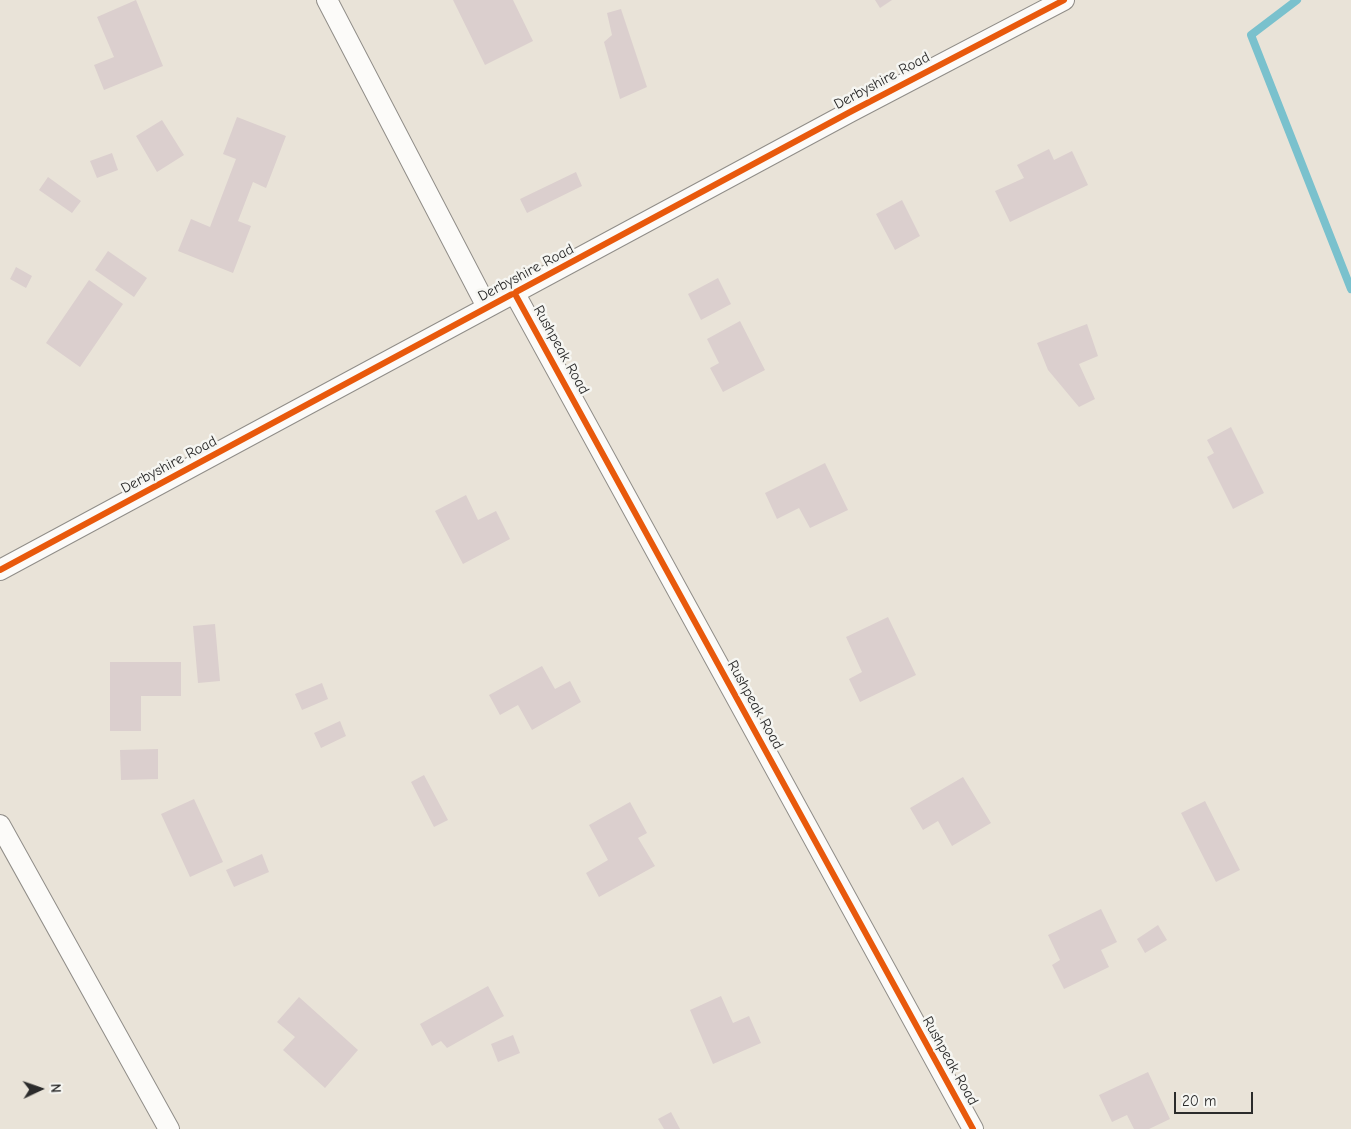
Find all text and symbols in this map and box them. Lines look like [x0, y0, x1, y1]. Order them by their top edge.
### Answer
street label: Derbyshire Road [831, 48, 933, 114]
street label: Derbyshire Road [475, 240, 577, 306]
street label: Rushpeak Road [529, 302, 593, 398]
street label: Derbyshire Road [118, 432, 220, 498]
street label: Rushpeak Road [723, 657, 787, 753]
street label: Rushpeak Road [918, 1013, 982, 1109]
north arrow [15, 1064, 65, 1114]
scale bar [1176, 1082, 1255, 1114]
text: N [47, 1083, 64, 1093]
text: 20 m [1182, 1092, 1216, 1110]

